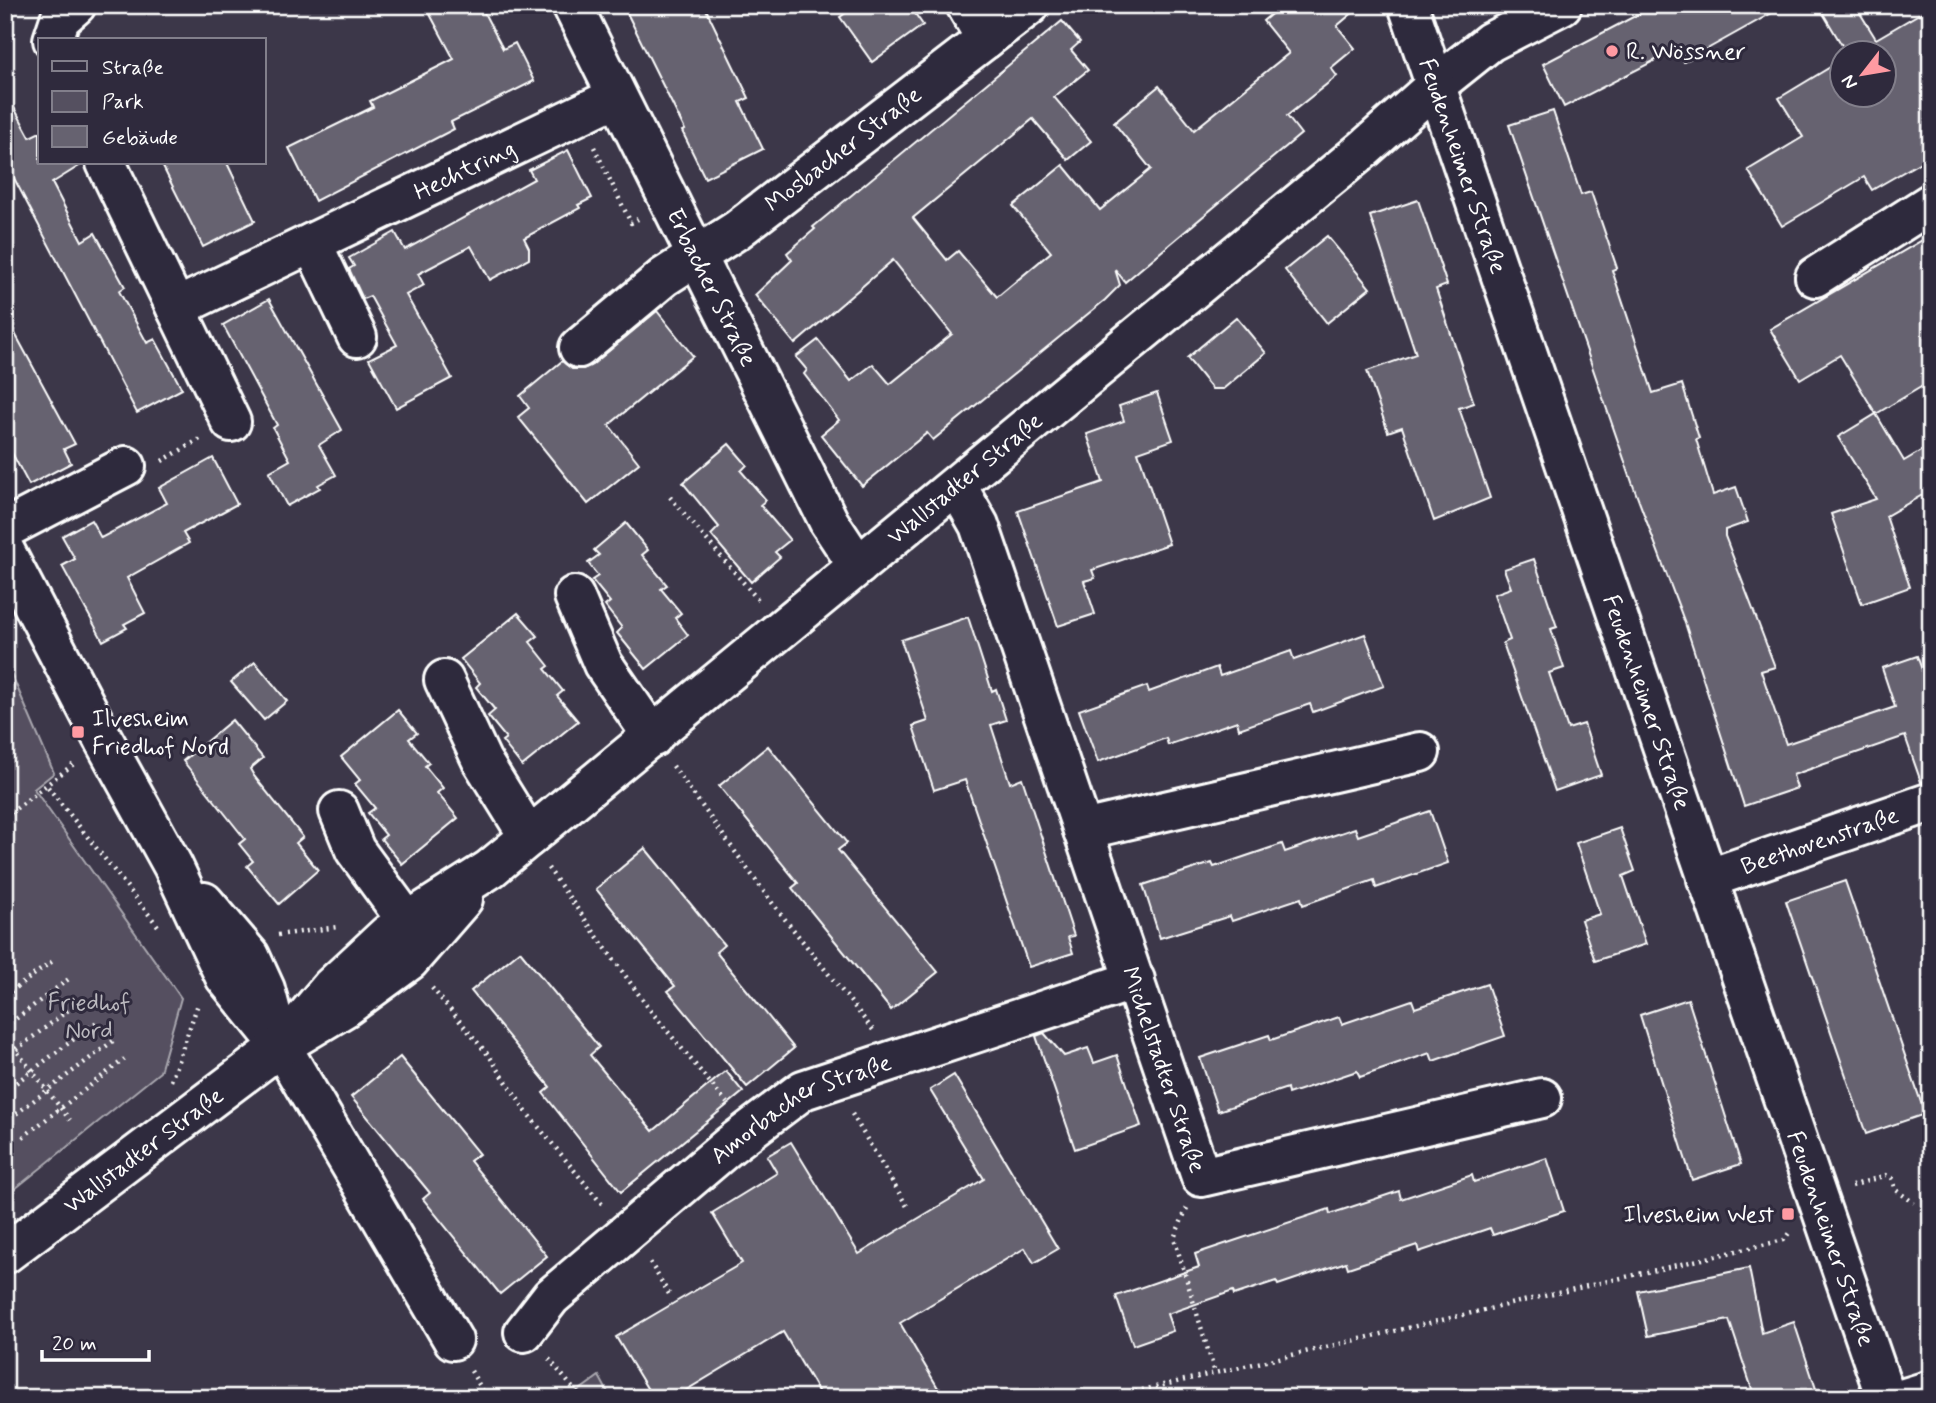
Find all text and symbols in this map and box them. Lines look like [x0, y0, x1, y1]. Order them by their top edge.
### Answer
place label: R. Wössner [1626, 37, 1746, 68]
legend [38, 38, 266, 164]
north arrow [1828, 38, 1898, 108]
marker: R. Wössner [1604, 43, 1620, 59]
text: Straße [102, 54, 164, 82]
street label: Feudenheimer Straße [1410, 55, 1513, 278]
text: N [1836, 70, 1864, 94]
street label: Mosbacher Straße [759, 80, 929, 220]
text: Park [102, 88, 144, 116]
text: Gebäude [102, 124, 178, 152]
street label: Hechtring [409, 133, 521, 209]
street label: Erbacher Straße [658, 203, 763, 372]
street label: Wallstadter Straße [881, 406, 1050, 552]
street label: Feudenheimer Straße [1595, 591, 1697, 814]
place label: Ilvesheim Friedhof Nord [92, 704, 229, 763]
marker: Ilvesheim Friedhof Nord [70, 724, 86, 740]
street label: Beethovenstraße [1737, 800, 1903, 883]
street label: Michelstadter Straße [1114, 963, 1212, 1177]
park label: Friedhof Nord [48, 988, 130, 1047]
street label: Amorbacher Straße [705, 1048, 896, 1172]
street label: Wallstadter Straße [58, 1081, 230, 1221]
street label: Feudenheimer Straße [1779, 1127, 1881, 1351]
place label: Ilvesheim West [1623, 1200, 1774, 1231]
marker: Ilvesheim West [1780, 1206, 1796, 1222]
scale bar [42, 1319, 149, 1363]
text: 20 m [52, 1330, 97, 1358]

